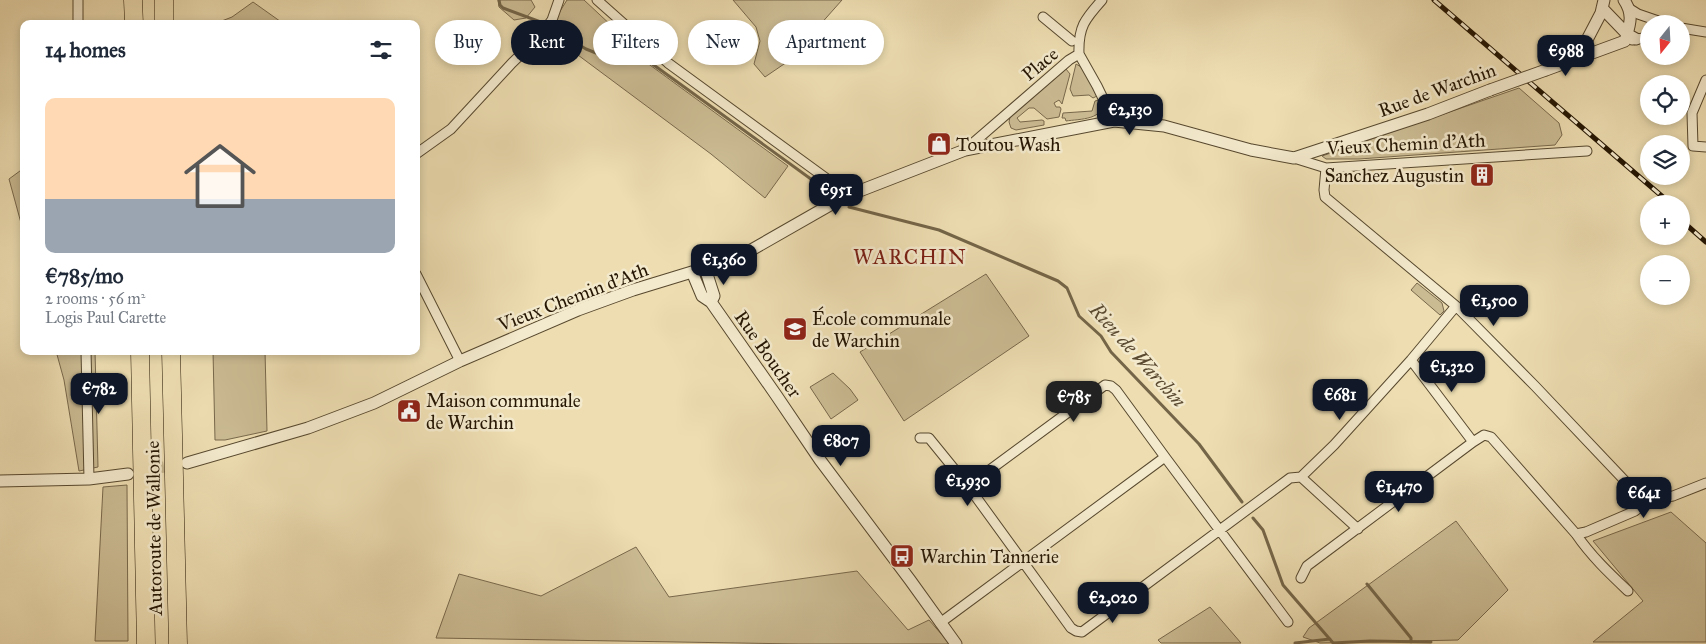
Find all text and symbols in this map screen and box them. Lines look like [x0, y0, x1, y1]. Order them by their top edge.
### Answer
north arrow [1640, 15, 1690, 65]
map controls [1640, 15, 1690, 305]
chip: Buy [435, 20, 501, 65]
chip: Rent [511, 20, 583, 65]
chip: Filters [593, 20, 678, 65]
chip: New [688, 20, 758, 65]
chip: Apartment [768, 20, 884, 65]
pin: €988 [1536, 34, 1596, 77]
icon: filters [367, 36, 395, 64]
text: 14 homes [45, 37, 126, 63]
text: €988 [1548, 41, 1584, 60]
street label: Place [1017, 42, 1063, 86]
street label: Rue de Warchin [1375, 58, 1499, 122]
button: locate [1640, 75, 1690, 125]
pin: €2,130 [1089, 94, 1171, 136]
text: €2,130 [1108, 100, 1152, 119]
street label: Vieux Chemin d'Ath [1325, 128, 1487, 160]
icon: home [175, 131, 265, 221]
shop icon: Toutou Wash [926, 131, 952, 157]
place label: Toutou Wash [956, 133, 1061, 156]
button: layers [1640, 135, 1690, 185]
building icon: Sanchez Augustin [1469, 162, 1495, 188]
place label: Sanchez Augustin [1324, 164, 1464, 188]
pin: €951 [806, 174, 866, 216]
text: €951 [820, 180, 852, 199]
button: + [1640, 195, 1690, 245]
pin: €1,360 [683, 244, 765, 286]
district label: WARCHIN [853, 244, 967, 270]
text: €1,360 [702, 250, 746, 269]
button: − [1640, 255, 1690, 305]
street label: Vieux Chemin d'Ath [494, 258, 652, 337]
text: €785/mo [45, 263, 124, 289]
pin: €1,500 [1453, 284, 1535, 327]
text: 2 rooms · 56 m² [45, 289, 145, 308]
text: €1,500 [1471, 291, 1517, 310]
water label: Rieu de Warchin [1084, 297, 1192, 413]
street label: Rue Boucher [730, 306, 807, 403]
place label: École communale de Warchin [812, 306, 951, 352]
text: Logis Paul Carette [45, 308, 166, 327]
school or university icon: École communale de Warchin [782, 316, 808, 342]
pin: €1,320 [1411, 350, 1493, 393]
text: €1,320 [1430, 357, 1474, 376]
pin: €782 [69, 372, 129, 415]
pin: €681 [1310, 378, 1370, 421]
text: €782 [82, 379, 116, 398]
pin: €785 [1044, 380, 1104, 423]
text: €681 [1324, 385, 1356, 404]
text: €785 [1057, 387, 1091, 406]
place label: Maison communale de Warchin [426, 389, 581, 434]
public building icon: Maison communale de Warchin [396, 398, 422, 424]
pin: €807 [811, 424, 871, 467]
text: €807 [823, 431, 859, 450]
street label: Autoroute de Wallonie [141, 440, 167, 617]
pin: €1,930 [927, 464, 1009, 507]
pin: €1,470 [1358, 470, 1440, 513]
text: €1,930 [946, 471, 990, 490]
pin: €641 [1614, 476, 1674, 519]
text: €1,470 [1376, 477, 1422, 496]
text: €641 [1627, 483, 1661, 502]
bus stop icon: Warchin Tannerie [889, 543, 915, 569]
place label: Warchin Tannerie [920, 545, 1059, 568]
pin: €2,020 [1072, 582, 1154, 624]
text: €2,020 [1089, 588, 1137, 607]

